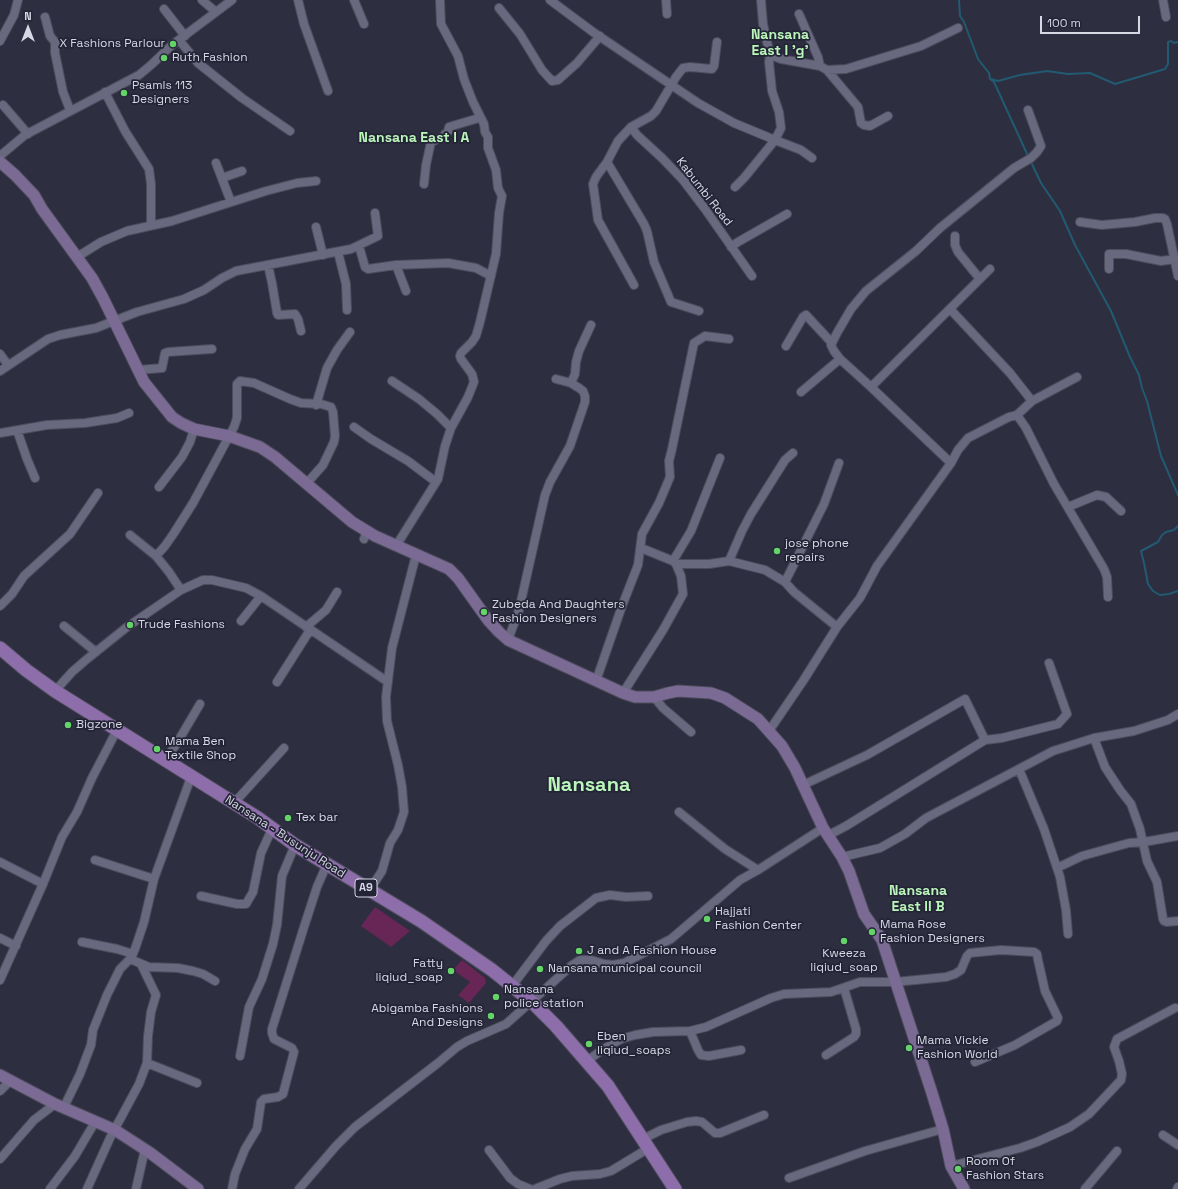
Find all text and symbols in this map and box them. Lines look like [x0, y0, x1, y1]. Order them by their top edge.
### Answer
north arrow [8, 8, 48, 48]
scale bar [1042, 8, 1142, 34]
text: N [24, 9, 32, 23]
text: 100 m [1047, 15, 1081, 31]
district label: Nansana East I 'g' [751, 27, 809, 60]
place label: X Fashions Parlour [59, 37, 165, 51]
marker: X Fashions Parlour [168, 39, 178, 49]
place label: Ruth Fashion [172, 51, 248, 65]
marker: Ruth Fashion [159, 53, 169, 63]
place label: Psamls 113 Designers [132, 79, 192, 107]
marker: Psamls 113 Designers [119, 88, 129, 98]
district label: Nansana East I A [359, 130, 469, 146]
street label: Kabumbi Road [673, 155, 735, 229]
place label: jose phone repairs [785, 537, 849, 565]
marker: jose phone repairs [772, 546, 782, 556]
place label: Zubeda And Daughters Fashion Designers [492, 598, 625, 626]
marker: Zubeda And Daughters Fashion Designers [479, 607, 489, 617]
place label: Trude Fashions [138, 618, 225, 632]
marker: Trude Fashions [125, 620, 135, 630]
place label: Bigzone [76, 718, 122, 732]
marker: Bigzone [63, 720, 73, 730]
place label: Mama Ben Textile Shop [165, 735, 236, 763]
marker: Mama Ben Textile Shop [152, 744, 162, 754]
district label: Nansana [547, 774, 631, 798]
street label: Nansana - Busunju Road [222, 793, 348, 881]
place label: Tex bar [296, 811, 338, 825]
marker: Tex bar [283, 813, 293, 823]
road number: A9 [355, 879, 377, 897]
district label: Nansana East II B [889, 883, 947, 916]
place label: Hajjati Fashion Center [715, 905, 802, 933]
marker: Hajjati Fashion Center [702, 914, 712, 924]
place label: Mama Rose Fashion Designers [880, 918, 985, 946]
marker: Mama Rose Fashion Designers [867, 927, 877, 937]
marker: Kweeza liqiud_soap [839, 936, 849, 946]
place label: J and A Fashion House [587, 944, 717, 958]
marker: J and A Fashion House [574, 946, 584, 956]
place label: Kweeza liqiud_soap [810, 947, 878, 975]
place label: Fatty liqiud_soap [376, 957, 443, 985]
place label: Nansana municipal council [548, 962, 702, 976]
marker: Nansana municipal council [535, 964, 545, 974]
marker: Fatty liqiud_soap [446, 966, 456, 976]
place label: Nansana police station [504, 983, 584, 1011]
marker: Nansana police station [491, 992, 501, 1002]
place label: Abigamba Fashions And Designs [371, 1002, 483, 1030]
marker: Abigamba Fashions And Designs [486, 1011, 496, 1021]
place label: Eben liqiud_soaps [597, 1030, 671, 1058]
place label: Mama Vickie Fashion World [917, 1034, 998, 1062]
marker: Eben liqiud_soaps [584, 1039, 594, 1049]
marker: Mama Vickie Fashion World [904, 1043, 914, 1053]
place label: Room Of Fashion Stars [966, 1155, 1044, 1183]
marker: Room Of Fashion Stars [953, 1164, 963, 1174]

